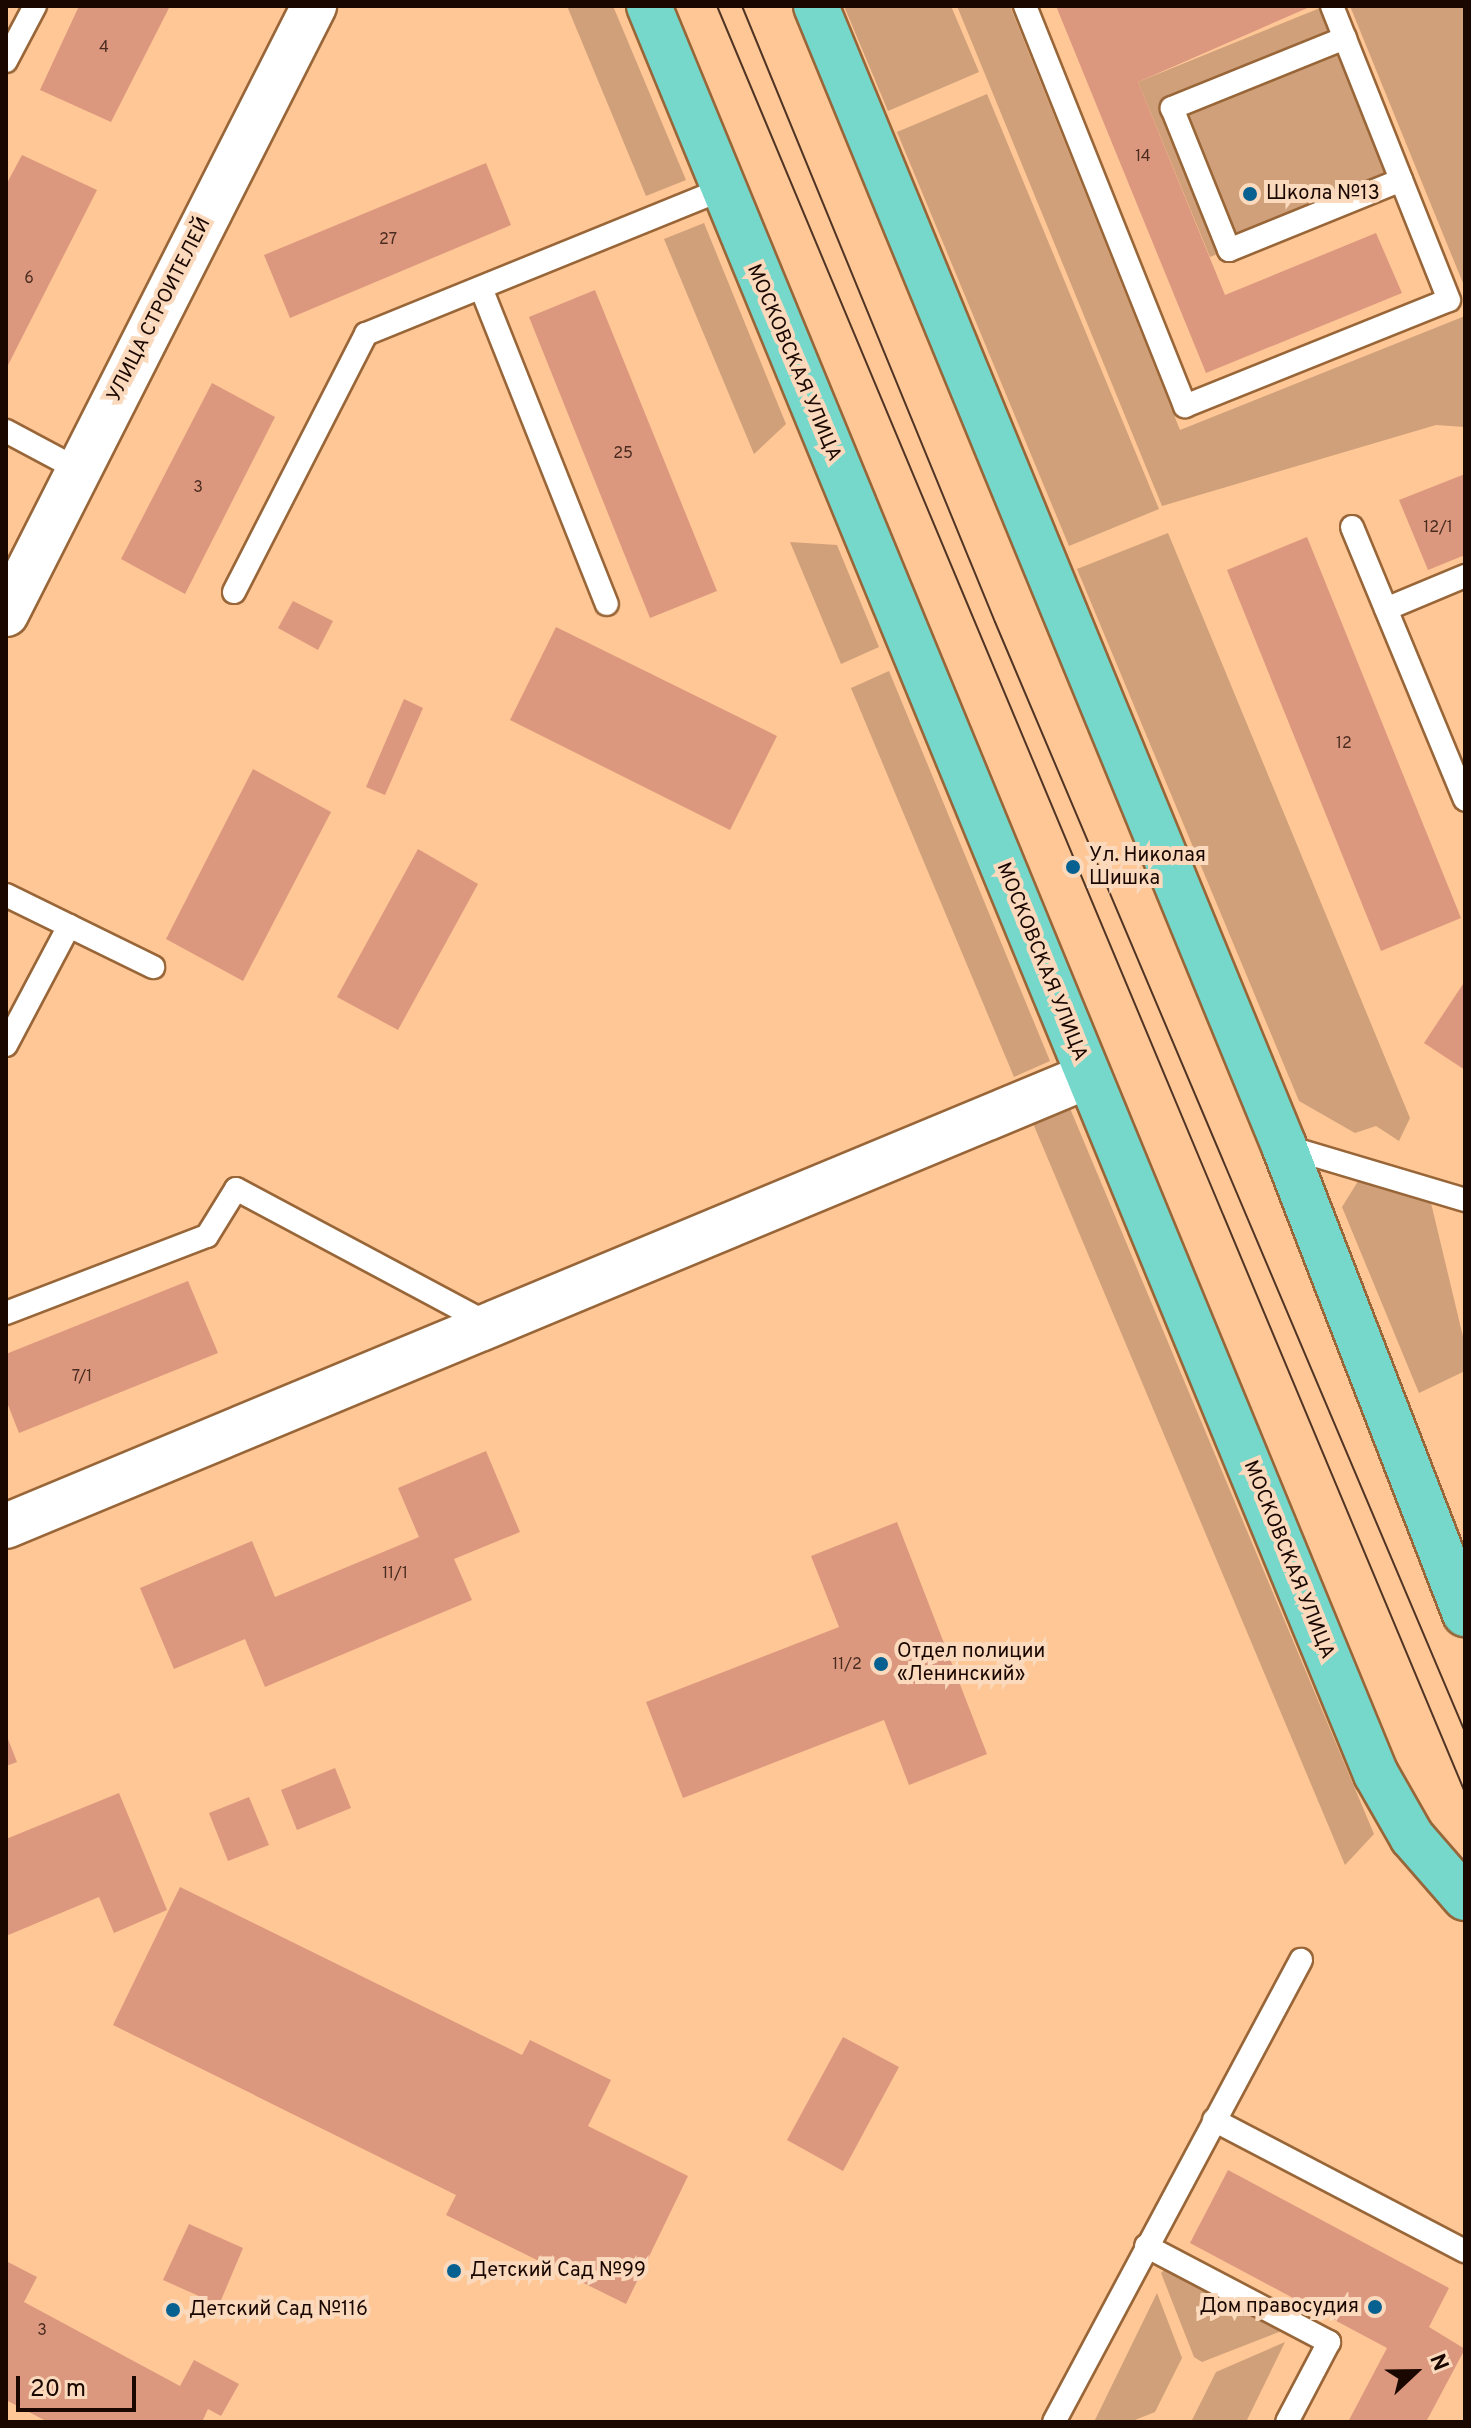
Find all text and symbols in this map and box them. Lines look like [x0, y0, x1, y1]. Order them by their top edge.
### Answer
house number: 4 [99, 38, 109, 58]
house number: 14 [1135, 147, 1151, 167]
place label: Школа №13 [1266, 182, 1380, 206]
marker: Школа №13 [1241, 185, 1259, 203]
street label: УЛИЦА СТРОИТЕЛЕЙ [103, 213, 217, 407]
house number: 27 [379, 230, 397, 250]
street label: МОСКОВСКАЯ УЛИЦА [741, 261, 845, 465]
house number: 6 [24, 269, 34, 289]
house number: 25 [613, 444, 633, 464]
house number: 3 [193, 478, 203, 498]
house number: 12/1 [1423, 518, 1453, 538]
house number: 12 [1336, 734, 1352, 754]
place label: Ул. Николая Шишка [1089, 844, 1206, 891]
marker: Ул. Николая Шишка [1064, 858, 1082, 876]
street label: МОСКОВСКАЯ УЛИЦА [990, 859, 1092, 1065]
house number: 7/1 [72, 1367, 92, 1387]
street label: МОСКОВСКАЯ УЛИЦА [1237, 1457, 1339, 1663]
house number: 11/1 [382, 1564, 408, 1584]
place label: Отдел полиции «Ленинский» [897, 1640, 1045, 1687]
house number: 11/2 [832, 1655, 862, 1675]
marker: Отдел полиции «Ленинский» [872, 1655, 890, 1673]
place label: Детский Сад №99 [470, 2259, 646, 2283]
marker: Детский Сад №99 [445, 2262, 463, 2280]
place label: Дом правосудия [1199, 2295, 1359, 2319]
place label: Детский Сад №116 [189, 2298, 368, 2322]
marker: Дом правосудия [1366, 2298, 1384, 2316]
marker: Детский Сад №116 [164, 2301, 182, 2319]
house number: 3 [37, 2321, 47, 2341]
north arrow [1375, 2332, 1455, 2412]
text: N [1422, 2350, 1453, 2375]
scale bar [20, 2360, 140, 2410]
text: 20 m [30, 2375, 86, 2405]

